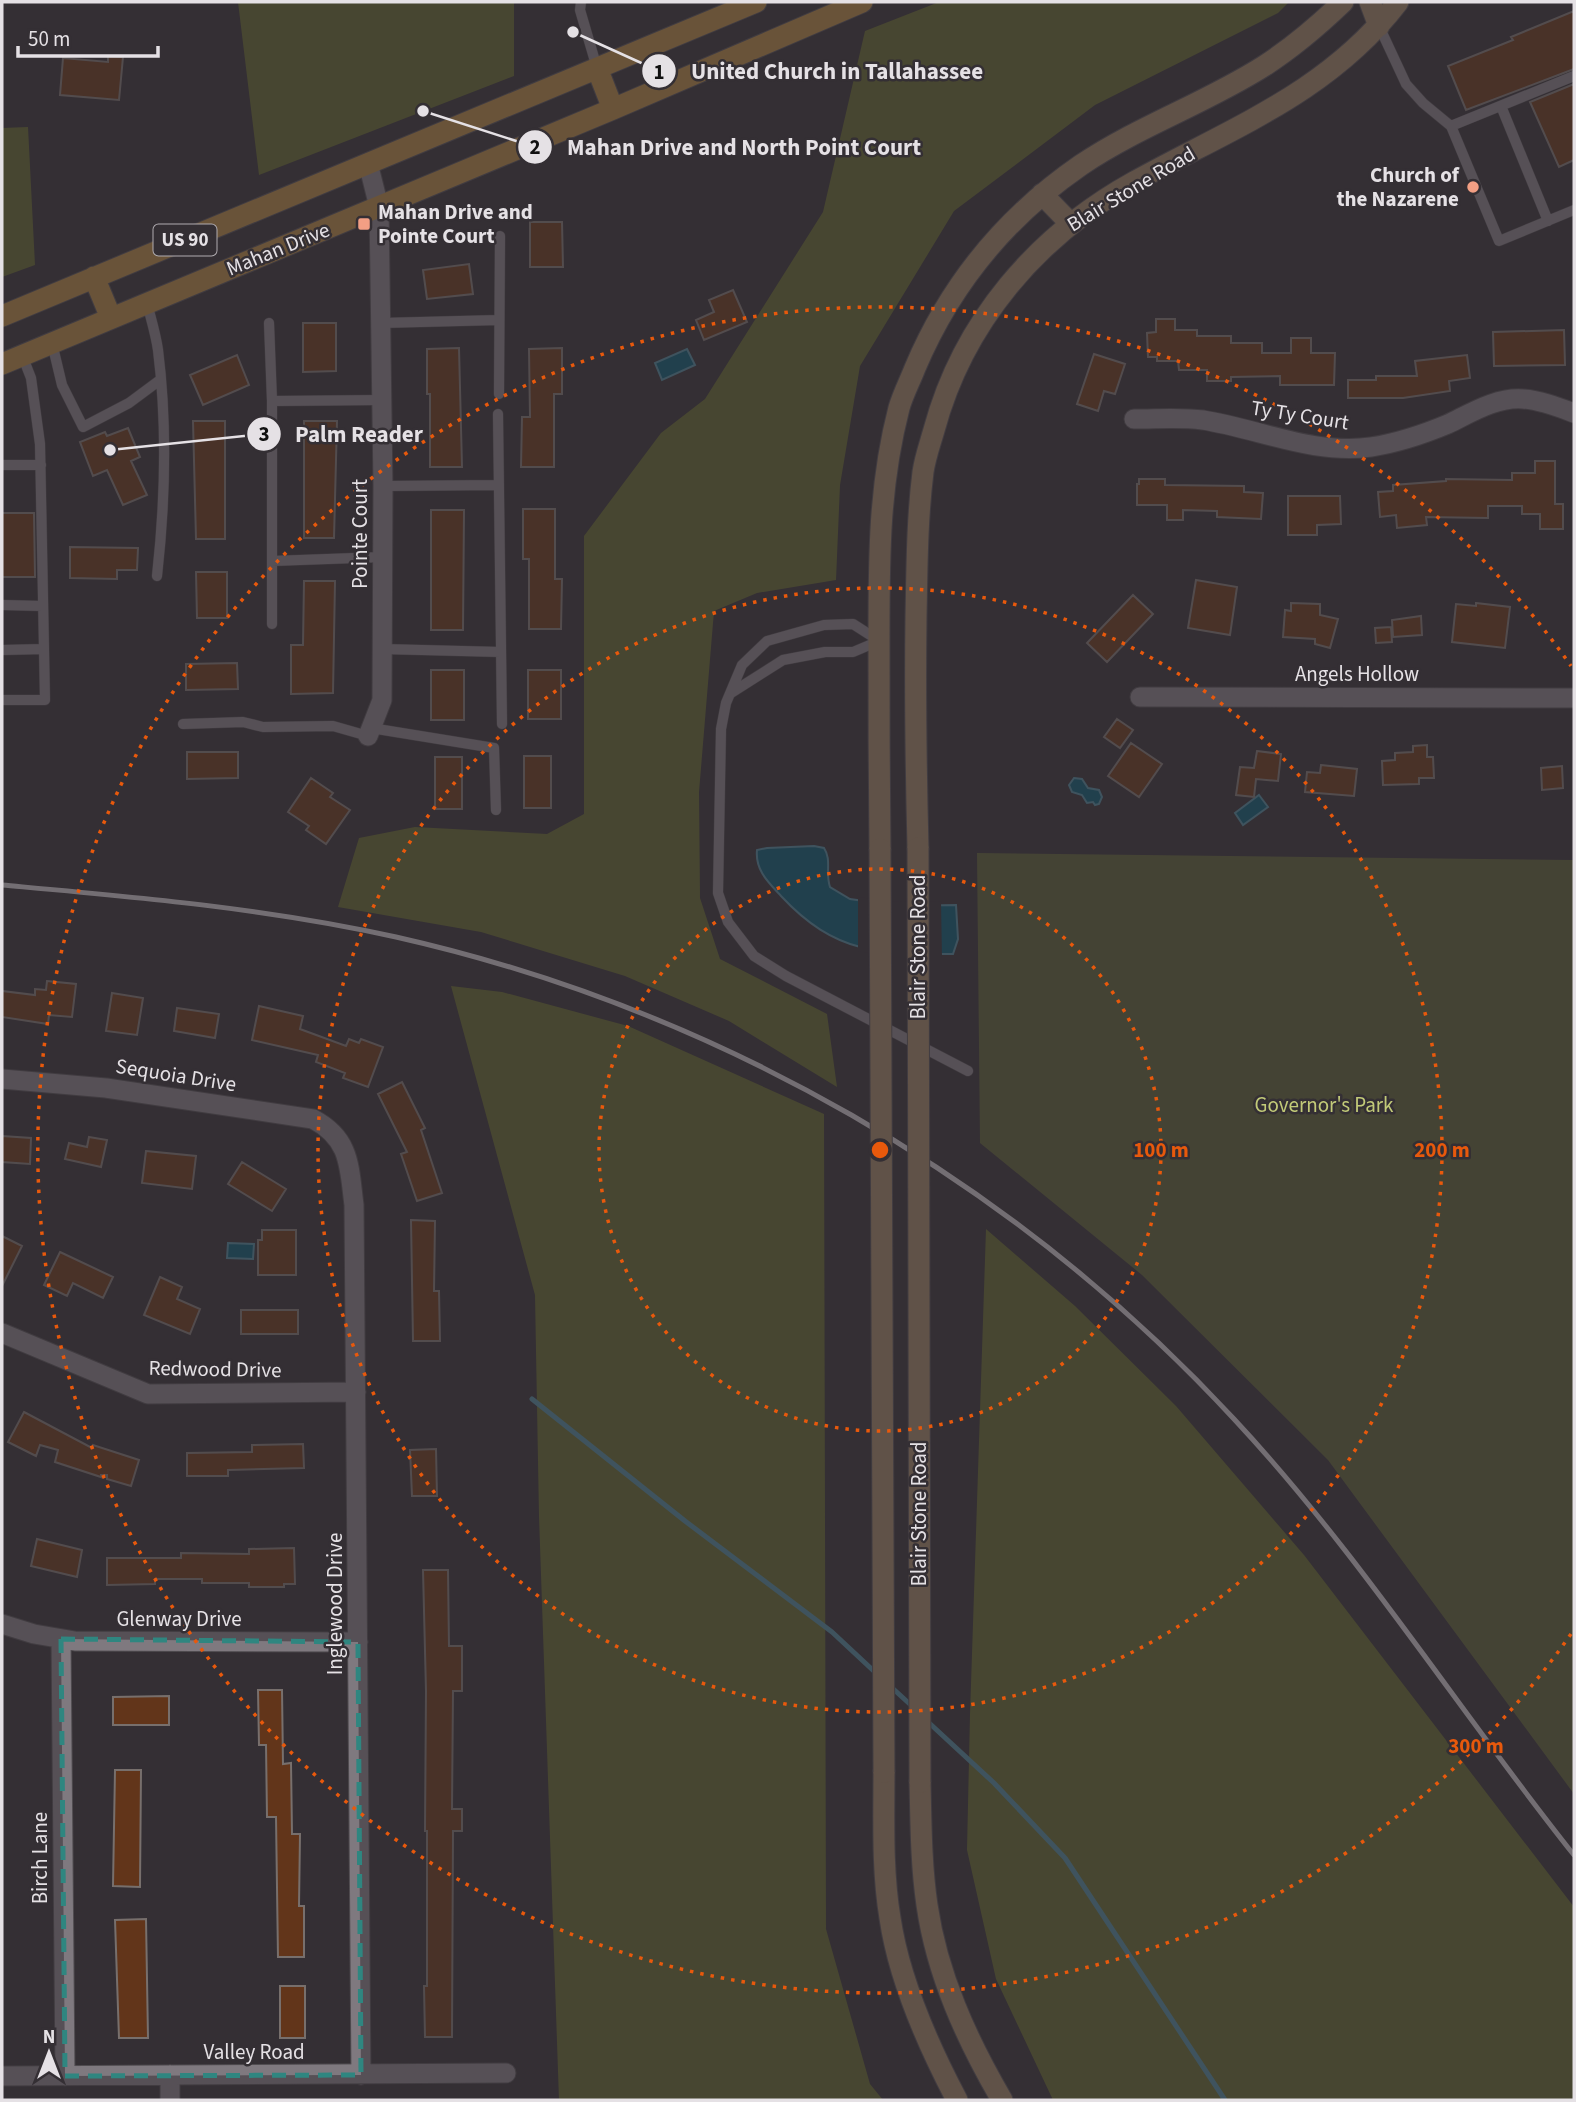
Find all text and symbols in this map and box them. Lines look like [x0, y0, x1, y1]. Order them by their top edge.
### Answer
scale bar [18, 14, 158, 58]
text: 50 m [28, 24, 70, 54]
callout: United Church in Tallahassee [642, 49, 997, 93]
text: United Church in Tallahassee [691, 55, 983, 88]
text: 1 [653, 57, 665, 87]
callout: Mahan Drive and North Point Court [518, 125, 935, 169]
text: Mahan Drive and North Point Court [567, 131, 921, 164]
text: 2 [529, 132, 541, 162]
street label: Blair Stone Road [1061, 139, 1201, 239]
place label: Church of the Nazarene [1336, 160, 1460, 214]
marker: Church of the Nazarene [1465, 179, 1481, 195]
place label: Mahan Drive and Pointe Court [378, 197, 533, 251]
street label: Mahan Drive [222, 215, 334, 283]
marker: Mahan Drive and Pointe Court [356, 216, 372, 232]
road number: US 90 [154, 224, 216, 256]
street label: Ty Ty Court [1249, 392, 1351, 438]
callout: Palm Reader [246, 412, 437, 456]
text: Palm Reader [295, 418, 424, 451]
text: 3 [258, 419, 270, 449]
street label: Pointe Court [345, 479, 375, 589]
street label: Angels Hollow [1295, 659, 1419, 689]
street label: Blair Stone Road [903, 874, 933, 1020]
street label: Sequoia Drive [114, 1051, 238, 1099]
park label: Governor's Park [1255, 1090, 1394, 1120]
text: 100 m [1133, 1135, 1189, 1165]
text: 200 m [1414, 1135, 1470, 1165]
centre of rings [868, 1138, 892, 1162]
street label: Redwood Drive [148, 1353, 282, 1385]
street label: Blair Stone Road [904, 1441, 934, 1587]
street label: Inglewood Drive [320, 1533, 350, 1675]
street label: Glenway Drive [116, 1604, 242, 1634]
text: 300 m [1448, 1731, 1504, 1761]
street label: Birch Lane [25, 1812, 55, 1904]
north arrow [14, 2018, 84, 2088]
text: N [43, 2024, 55, 2051]
street label: Valley Road [203, 2037, 305, 2067]

